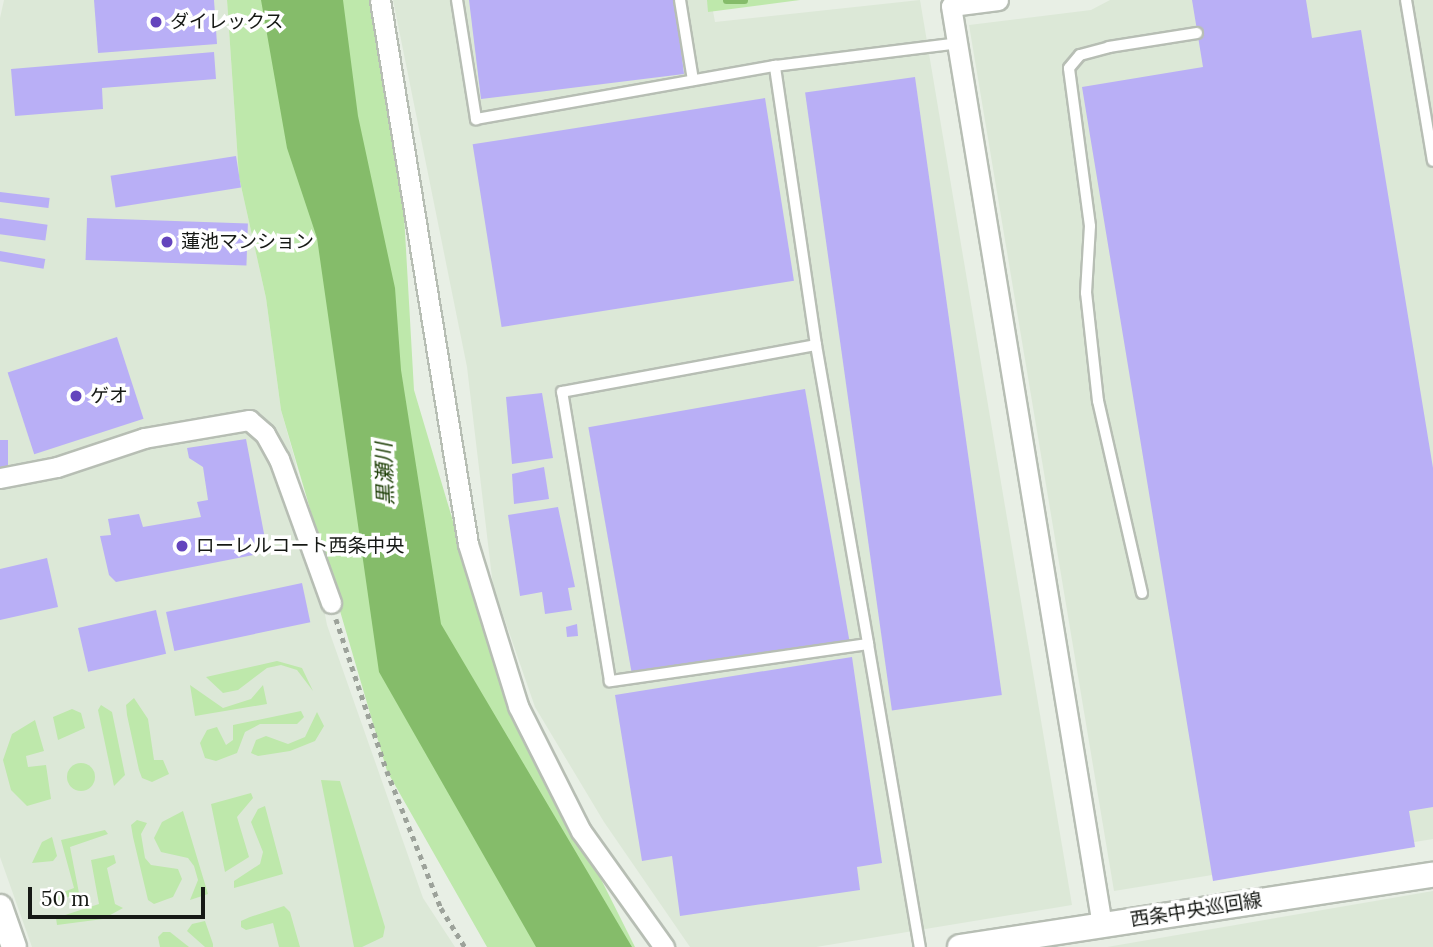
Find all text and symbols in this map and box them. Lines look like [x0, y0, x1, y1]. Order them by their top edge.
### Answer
place label: ダイレックス [170, 11, 284, 33]
marker: ダイレックス [148, 14, 164, 30]
place label: 蓮池マンション [181, 231, 314, 253]
marker: 蓮池マンション [159, 234, 175, 250]
place label: ゲオ [90, 385, 128, 407]
marker: ゲオ [68, 388, 84, 404]
water label: 黒瀬川 [371, 442, 399, 506]
place label: ローレルコート西条中央 [196, 535, 405, 557]
marker: ローレルコート西条中央 [174, 538, 190, 554]
scale bar [32, 874, 208, 918]
text: 50 m [41, 885, 90, 912]
street label: 西条中央巡回線 [1129, 888, 1263, 932]

